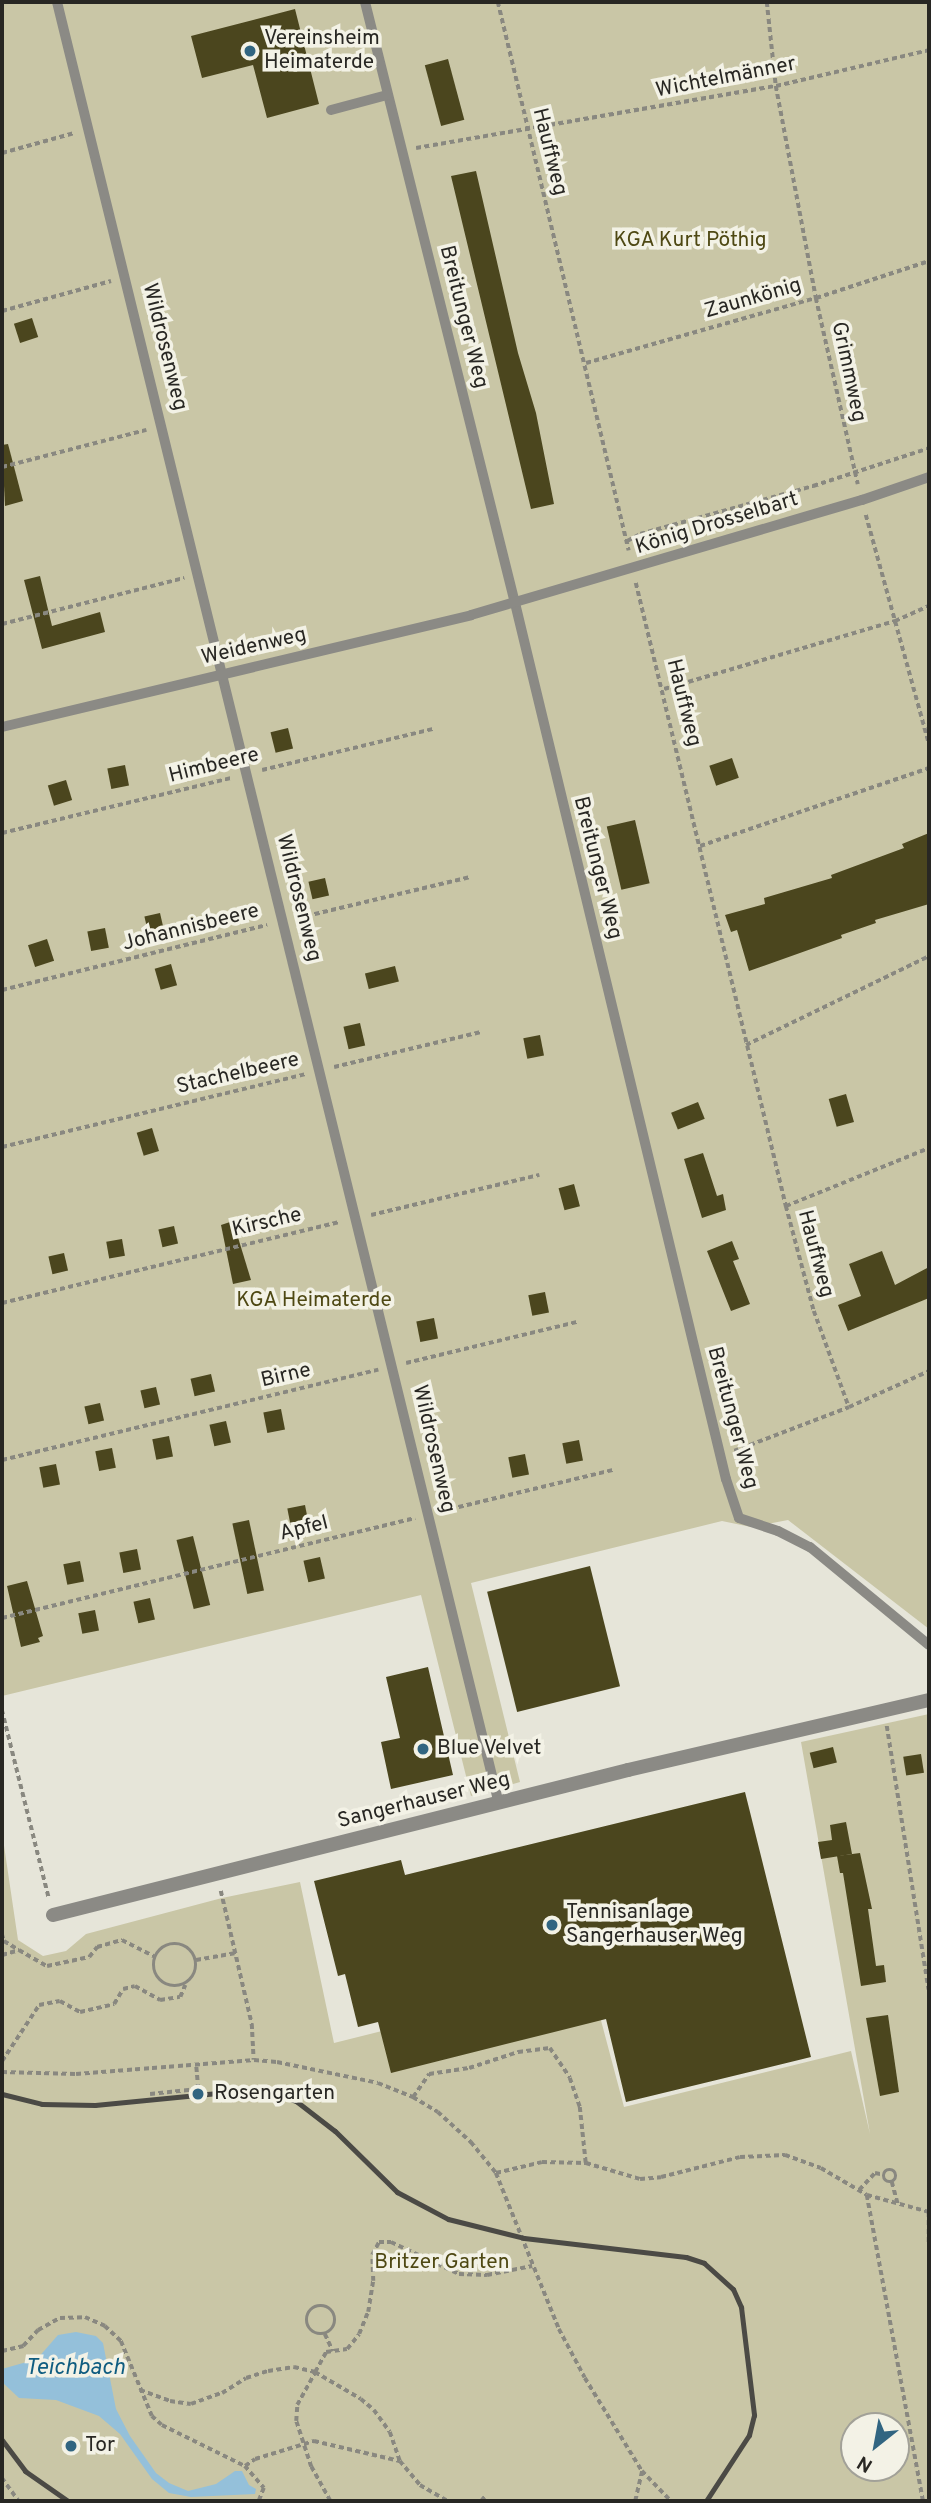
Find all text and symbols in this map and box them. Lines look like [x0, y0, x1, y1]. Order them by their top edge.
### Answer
place label: Vereinsheim Heimaterde [264, 26, 380, 76]
marker: Vereinsheim Heimaterde [242, 43, 258, 59]
street label: Wichtelmänner [654, 52, 798, 104]
street label: Hauffweg [526, 106, 572, 198]
park label: KGA Kurt Pöthig [613, 228, 767, 254]
street label: Breitunger Weg [433, 243, 493, 391]
street label: Zaunkönig [702, 273, 804, 325]
street label: Wildrosenweg [136, 281, 192, 413]
street label: Grimmweg [825, 320, 871, 424]
street label: König Drosselbart [633, 487, 801, 561]
street label: Weidenweg [199, 623, 309, 671]
street label: Hauffweg [660, 657, 706, 749]
street label: Himbeere [166, 743, 262, 789]
street label: Breitunger Weg [567, 794, 627, 942]
street label: Wildrosenweg [270, 832, 326, 964]
street label: Johannisbeere [120, 899, 262, 957]
street label: Stachelbeere [174, 1048, 302, 1100]
street label: Kirsche [230, 1203, 304, 1243]
street label: Hauffweg [791, 1208, 839, 1300]
park label: KGA Heimaterde [236, 1288, 392, 1314]
street label: Breitunger Weg [701, 1344, 763, 1492]
street label: Birne [259, 1358, 313, 1394]
street label: Wildrosenweg [406, 1383, 460, 1515]
street label: Apfel [277, 1511, 331, 1547]
place label: Blue Velvet [437, 1736, 542, 1762]
marker: Blue Velvet [415, 1741, 431, 1757]
street label: Sangerhauser Weg [335, 1767, 513, 1835]
place label: Tennisanlage Sangerhauser Weg [566, 1900, 743, 1950]
marker: Tennisanlage Sangerhauser Weg [544, 1917, 560, 1933]
place label: Rosengarten [214, 2081, 335, 2107]
marker: Rosengarten [188, 2084, 208, 2104]
park label: Britzer Garten [374, 2250, 510, 2276]
water label: Teichbach [25, 2355, 125, 2383]
north arrow [840, 2412, 910, 2482]
place label: Tor [85, 2433, 115, 2459]
marker: Tor [63, 2438, 79, 2454]
text: N [853, 2449, 877, 2477]

